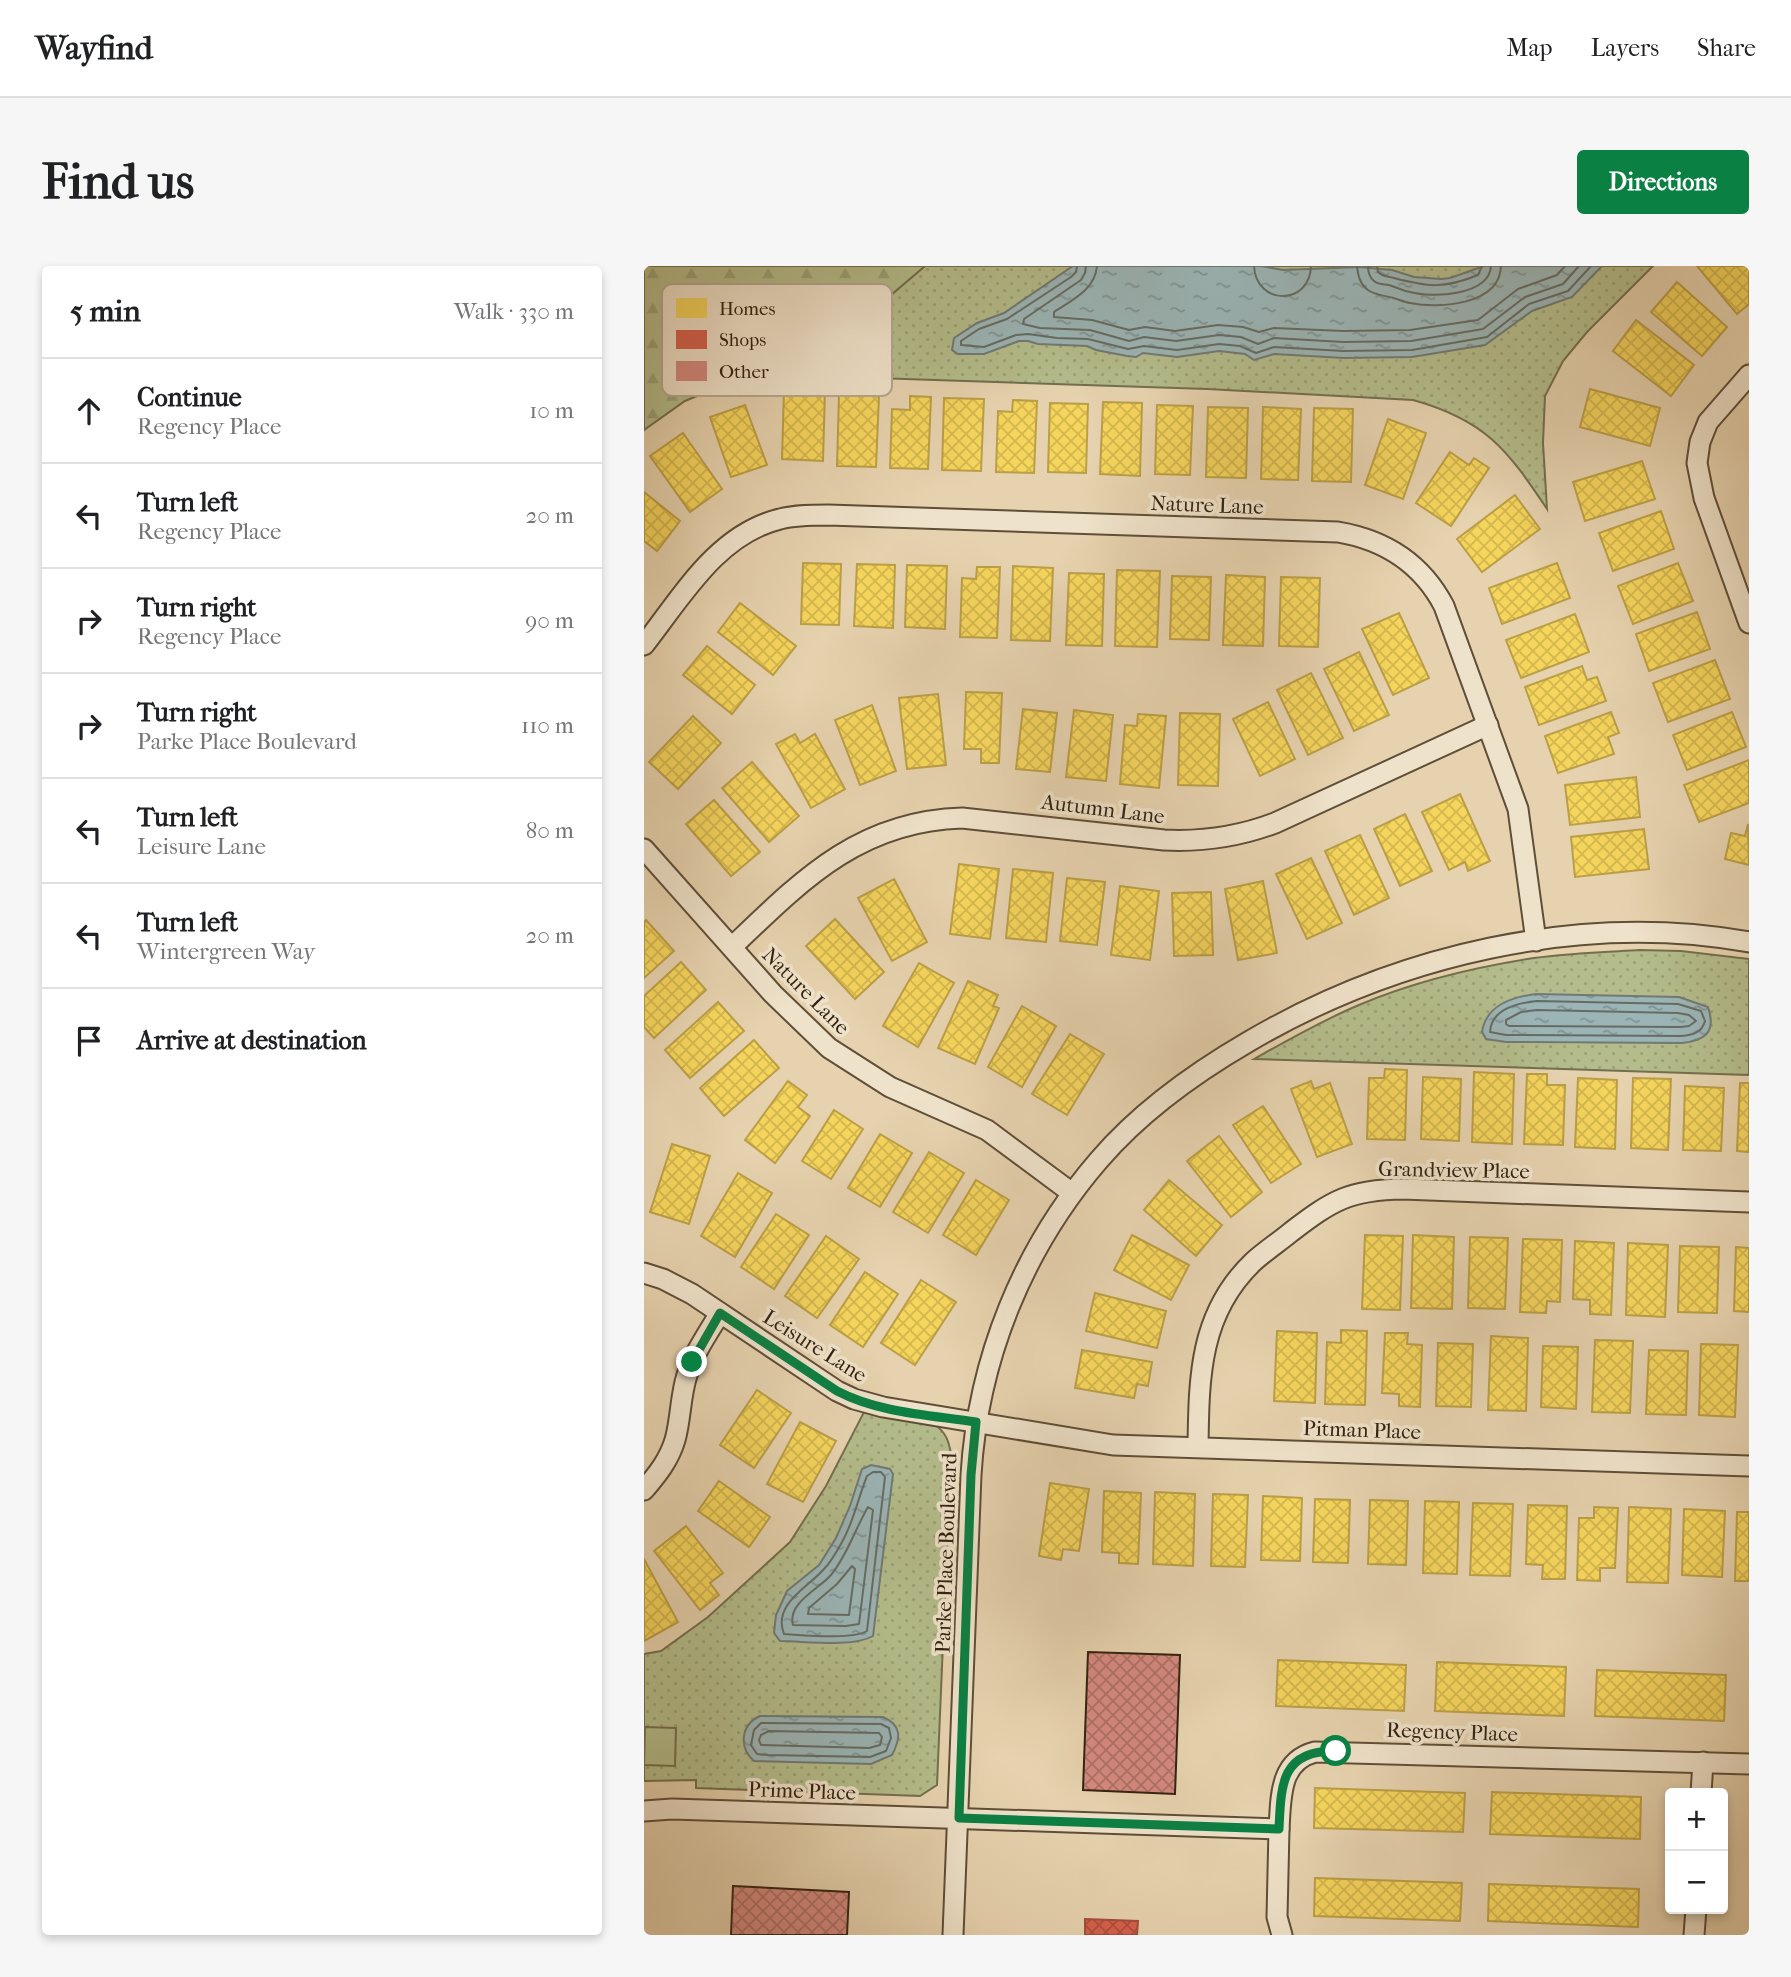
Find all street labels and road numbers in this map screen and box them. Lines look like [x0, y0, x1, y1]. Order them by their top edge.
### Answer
street label: Nature Lane [1150, 491, 1264, 519]
street label: Autumn Lane [1039, 789, 1166, 828]
street label: Nature Lane [757, 942, 855, 1040]
street label: Grandview Place [1378, 1157, 1530, 1183]
street label: Leisure Lane [759, 1305, 871, 1387]
street label: Pitman Place [1303, 1416, 1421, 1444]
street label: Parke Place Boulevard [931, 1452, 962, 1654]
street label: Regency Place [1386, 1718, 1518, 1746]
street label: Prime Place [748, 1777, 856, 1805]

